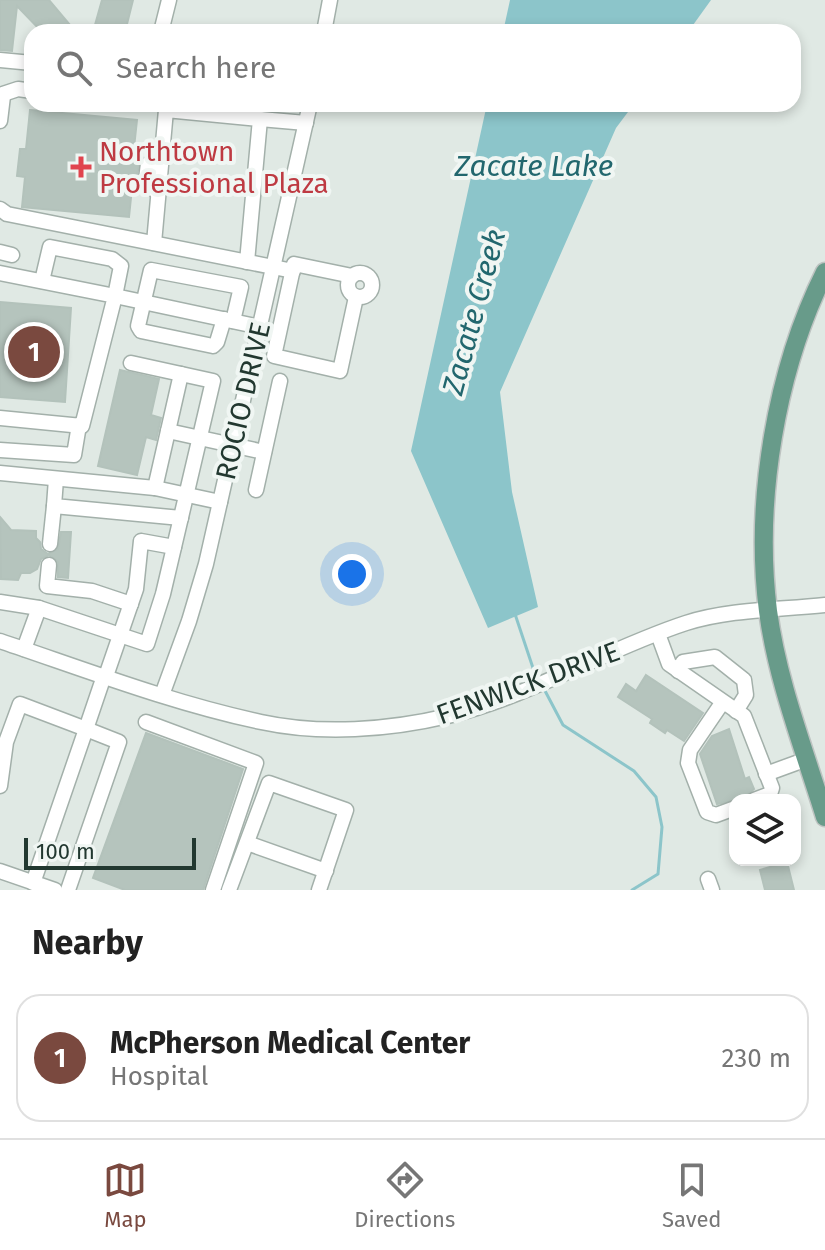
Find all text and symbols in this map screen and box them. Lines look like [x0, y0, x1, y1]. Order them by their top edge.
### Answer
search box [24, 24, 801, 112]
icon: search [52, 46, 96, 90]
text: Search here [116, 50, 276, 86]
place label: Northtown Professional Plaza [99, 135, 329, 200]
water label: Zacate Lake [454, 148, 613, 184]
marker: Northtown Professional Plaza [70, 156, 92, 178]
water label: Zacate Creek [434, 225, 513, 400]
street label: ROCIO DRIVE [209, 319, 277, 483]
pin: 1 [8, 322, 60, 382]
your location [332, 554, 372, 594]
street label: FENWICK DRIVE [432, 635, 624, 731]
map controls [729, 794, 801, 866]
button: layers [729, 794, 801, 866]
scale bar [24, 834, 196, 870]
text: 100 m [36, 838, 95, 865]
text: Nearby [32, 922, 143, 963]
text: McPherson Medical Center [110, 1025, 470, 1061]
text: 1 [54, 1043, 66, 1074]
text: 230 m [722, 1043, 791, 1074]
text: Hospital [110, 1061, 209, 1092]
tab: Map [103, 1158, 147, 1233]
tab: Directions [354, 1158, 455, 1233]
tab: Saved [662, 1158, 722, 1233]

